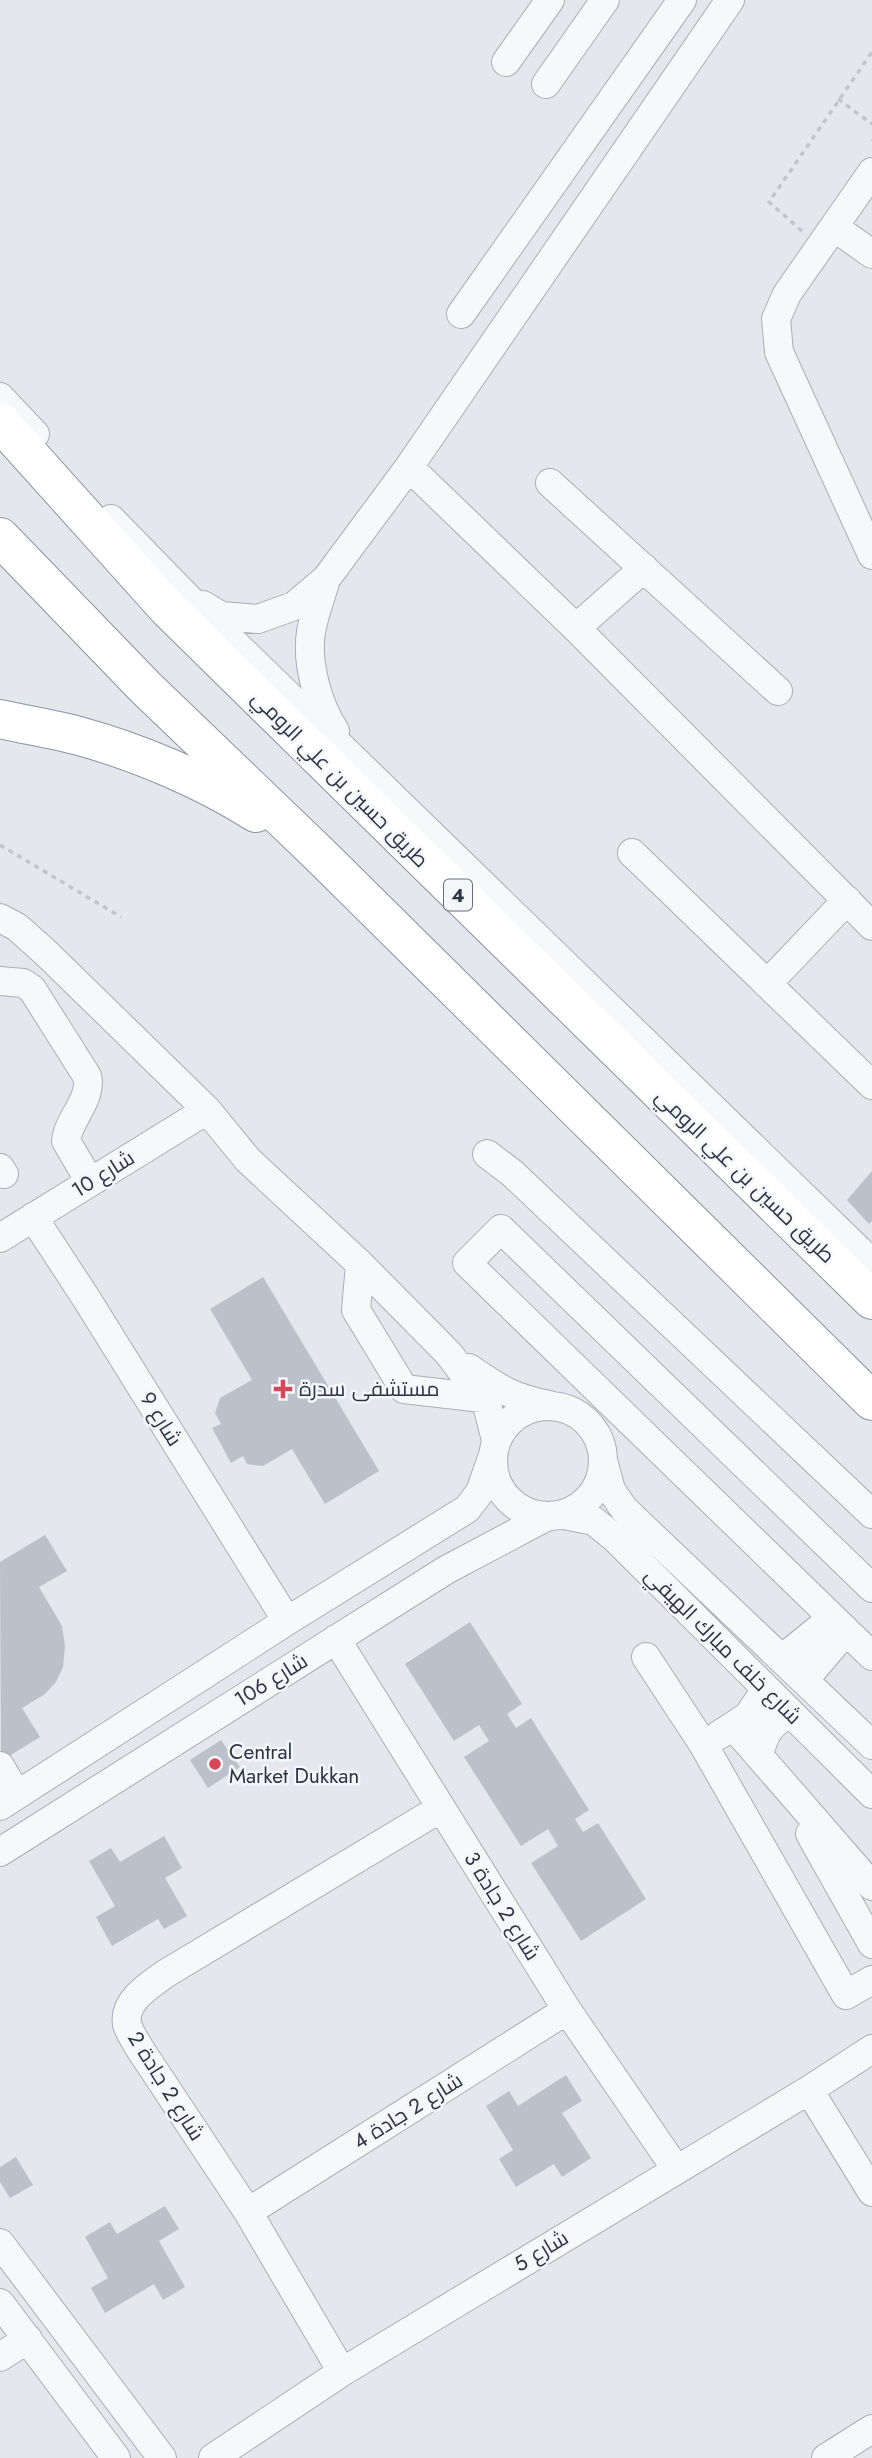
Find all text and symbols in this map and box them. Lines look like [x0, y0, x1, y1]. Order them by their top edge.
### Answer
street label: طريق حسين بن علي الرومي [244, 684, 435, 875]
road number: 4 [444, 880, 472, 911]
street label: طريق حسين بن علي الرومي [648, 1082, 842, 1271]
street label: شارع 10 [66, 1143, 140, 1205]
place label: مستشفى سدرة [299, 1374, 439, 1404]
marker: مستشفى سدرة [273, 1379, 293, 1399]
street label: شارع 9 [133, 1386, 189, 1452]
street label: شارع خلف مبارك الهيفي [637, 1561, 808, 1732]
street label: شارع 106 [229, 1646, 313, 1714]
place label: Central Market Dukkan [229, 1737, 359, 1791]
marker: Central Market Dukkan [207, 1756, 223, 1772]
street label: شارع 2 جادة 3 [457, 1846, 547, 1966]
street label: شارع 2 جادة 2 [120, 2026, 212, 2146]
street label: شارع 2 جادة 4 [347, 2065, 469, 2157]
street label: شارع 5 [508, 2223, 574, 2279]

